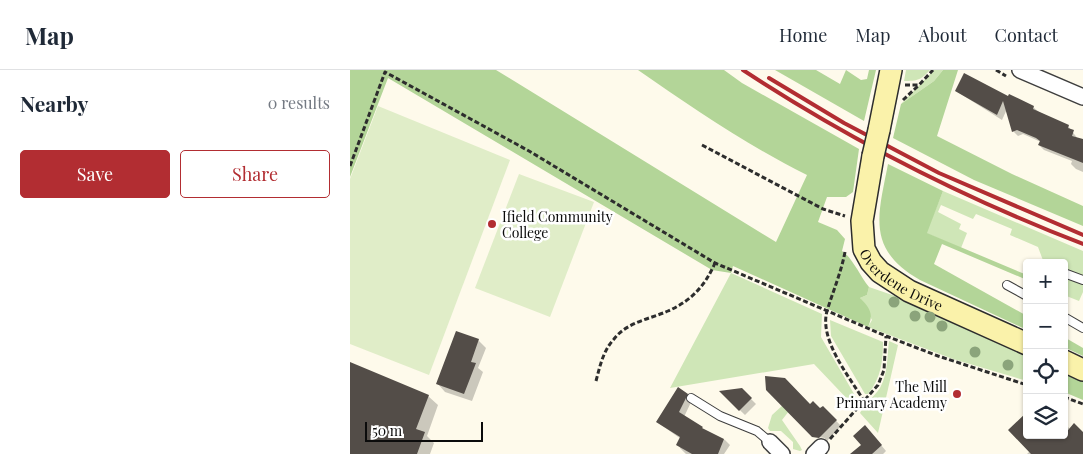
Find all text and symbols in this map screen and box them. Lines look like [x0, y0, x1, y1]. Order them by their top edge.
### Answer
text: Map [25, 19, 74, 51]
text: Home [779, 23, 827, 47]
text: Map [855, 23, 890, 47]
text: About [918, 23, 967, 47]
text: Contact [995, 23, 1058, 47]
text: Nearby [20, 89, 89, 117]
text: 0 results [268, 92, 330, 113]
button: Save [20, 150, 170, 198]
button: Share [180, 150, 330, 198]
place label: Ifield Community College [502, 207, 613, 242]
marker: Ifield Community College [486, 218, 498, 230]
street label: Overdene Drive [856, 245, 946, 315]
map controls [1023, 259, 1068, 439]
button: + [1023, 259, 1068, 304]
button: − [1023, 304, 1068, 349]
button: locate [1023, 349, 1068, 394]
place label: The Mill Primary Academy [836, 377, 947, 412]
marker: The Mill Primary Academy [951, 388, 963, 400]
button: layers [1023, 394, 1068, 439]
scale bar [365, 419, 482, 442]
text: 50 m [372, 421, 402, 440]

